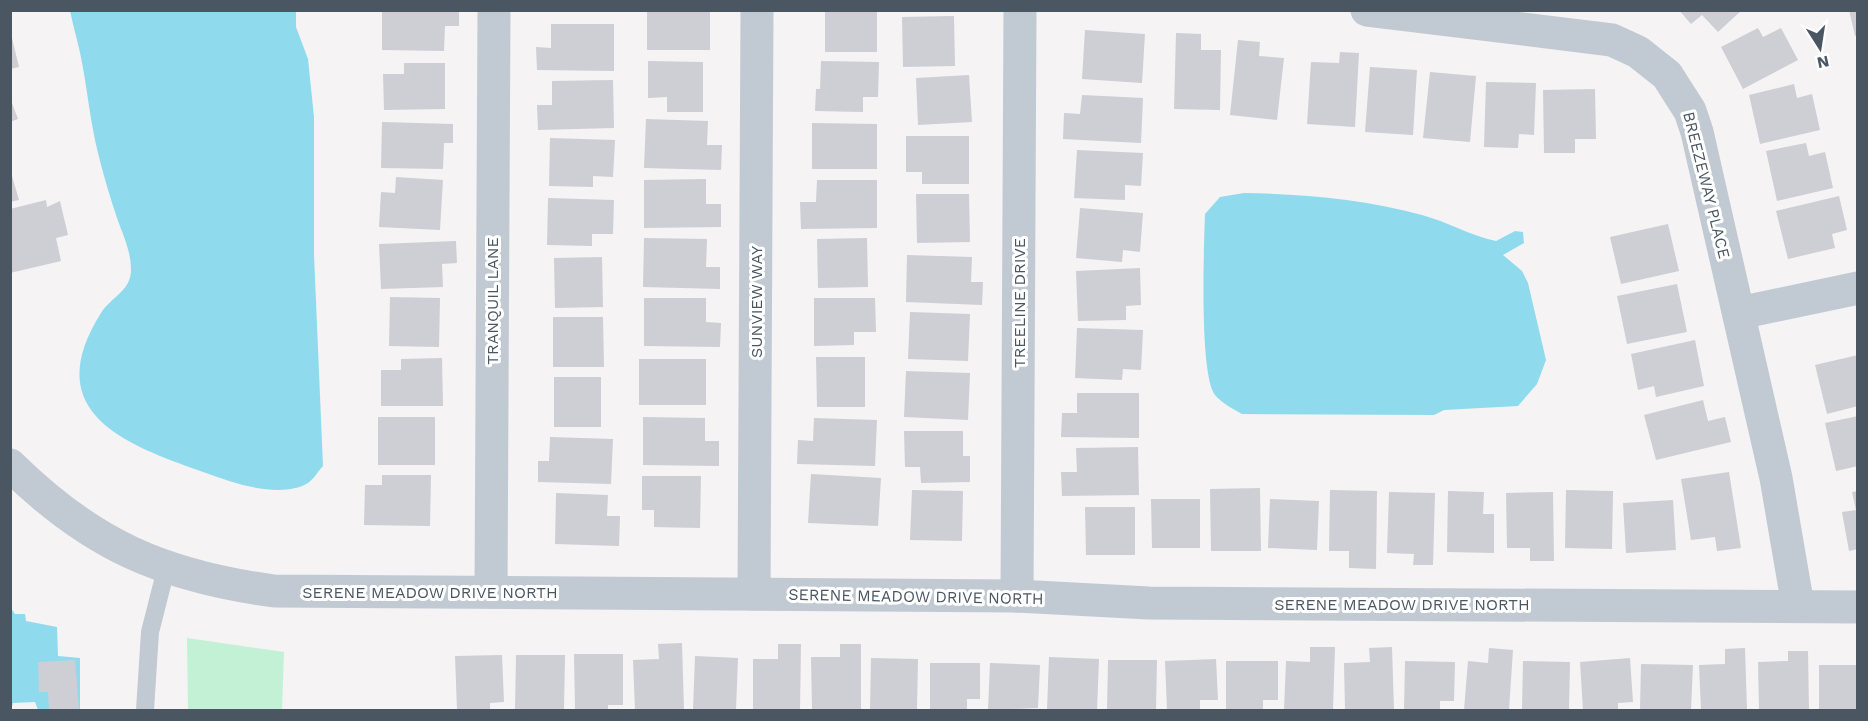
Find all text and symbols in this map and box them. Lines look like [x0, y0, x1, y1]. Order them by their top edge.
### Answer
north arrow [1790, 18, 1850, 78]
text: N [1815, 52, 1831, 73]
street label: BREEZEWAY PLACE [1679, 110, 1734, 261]
street label: TRANQUIL LANE [483, 237, 502, 365]
street label: TREELINE DRIVE [1010, 238, 1029, 368]
street label: SUNVIEW WAY [747, 246, 766, 358]
street label: SERENE MEADOW DRIVE NORTH [302, 583, 558, 602]
street label: SERENE MEADOW DRIVE NORTH [788, 585, 1044, 608]
street label: SERENE MEADOW DRIVE NORTH [1274, 595, 1530, 614]

